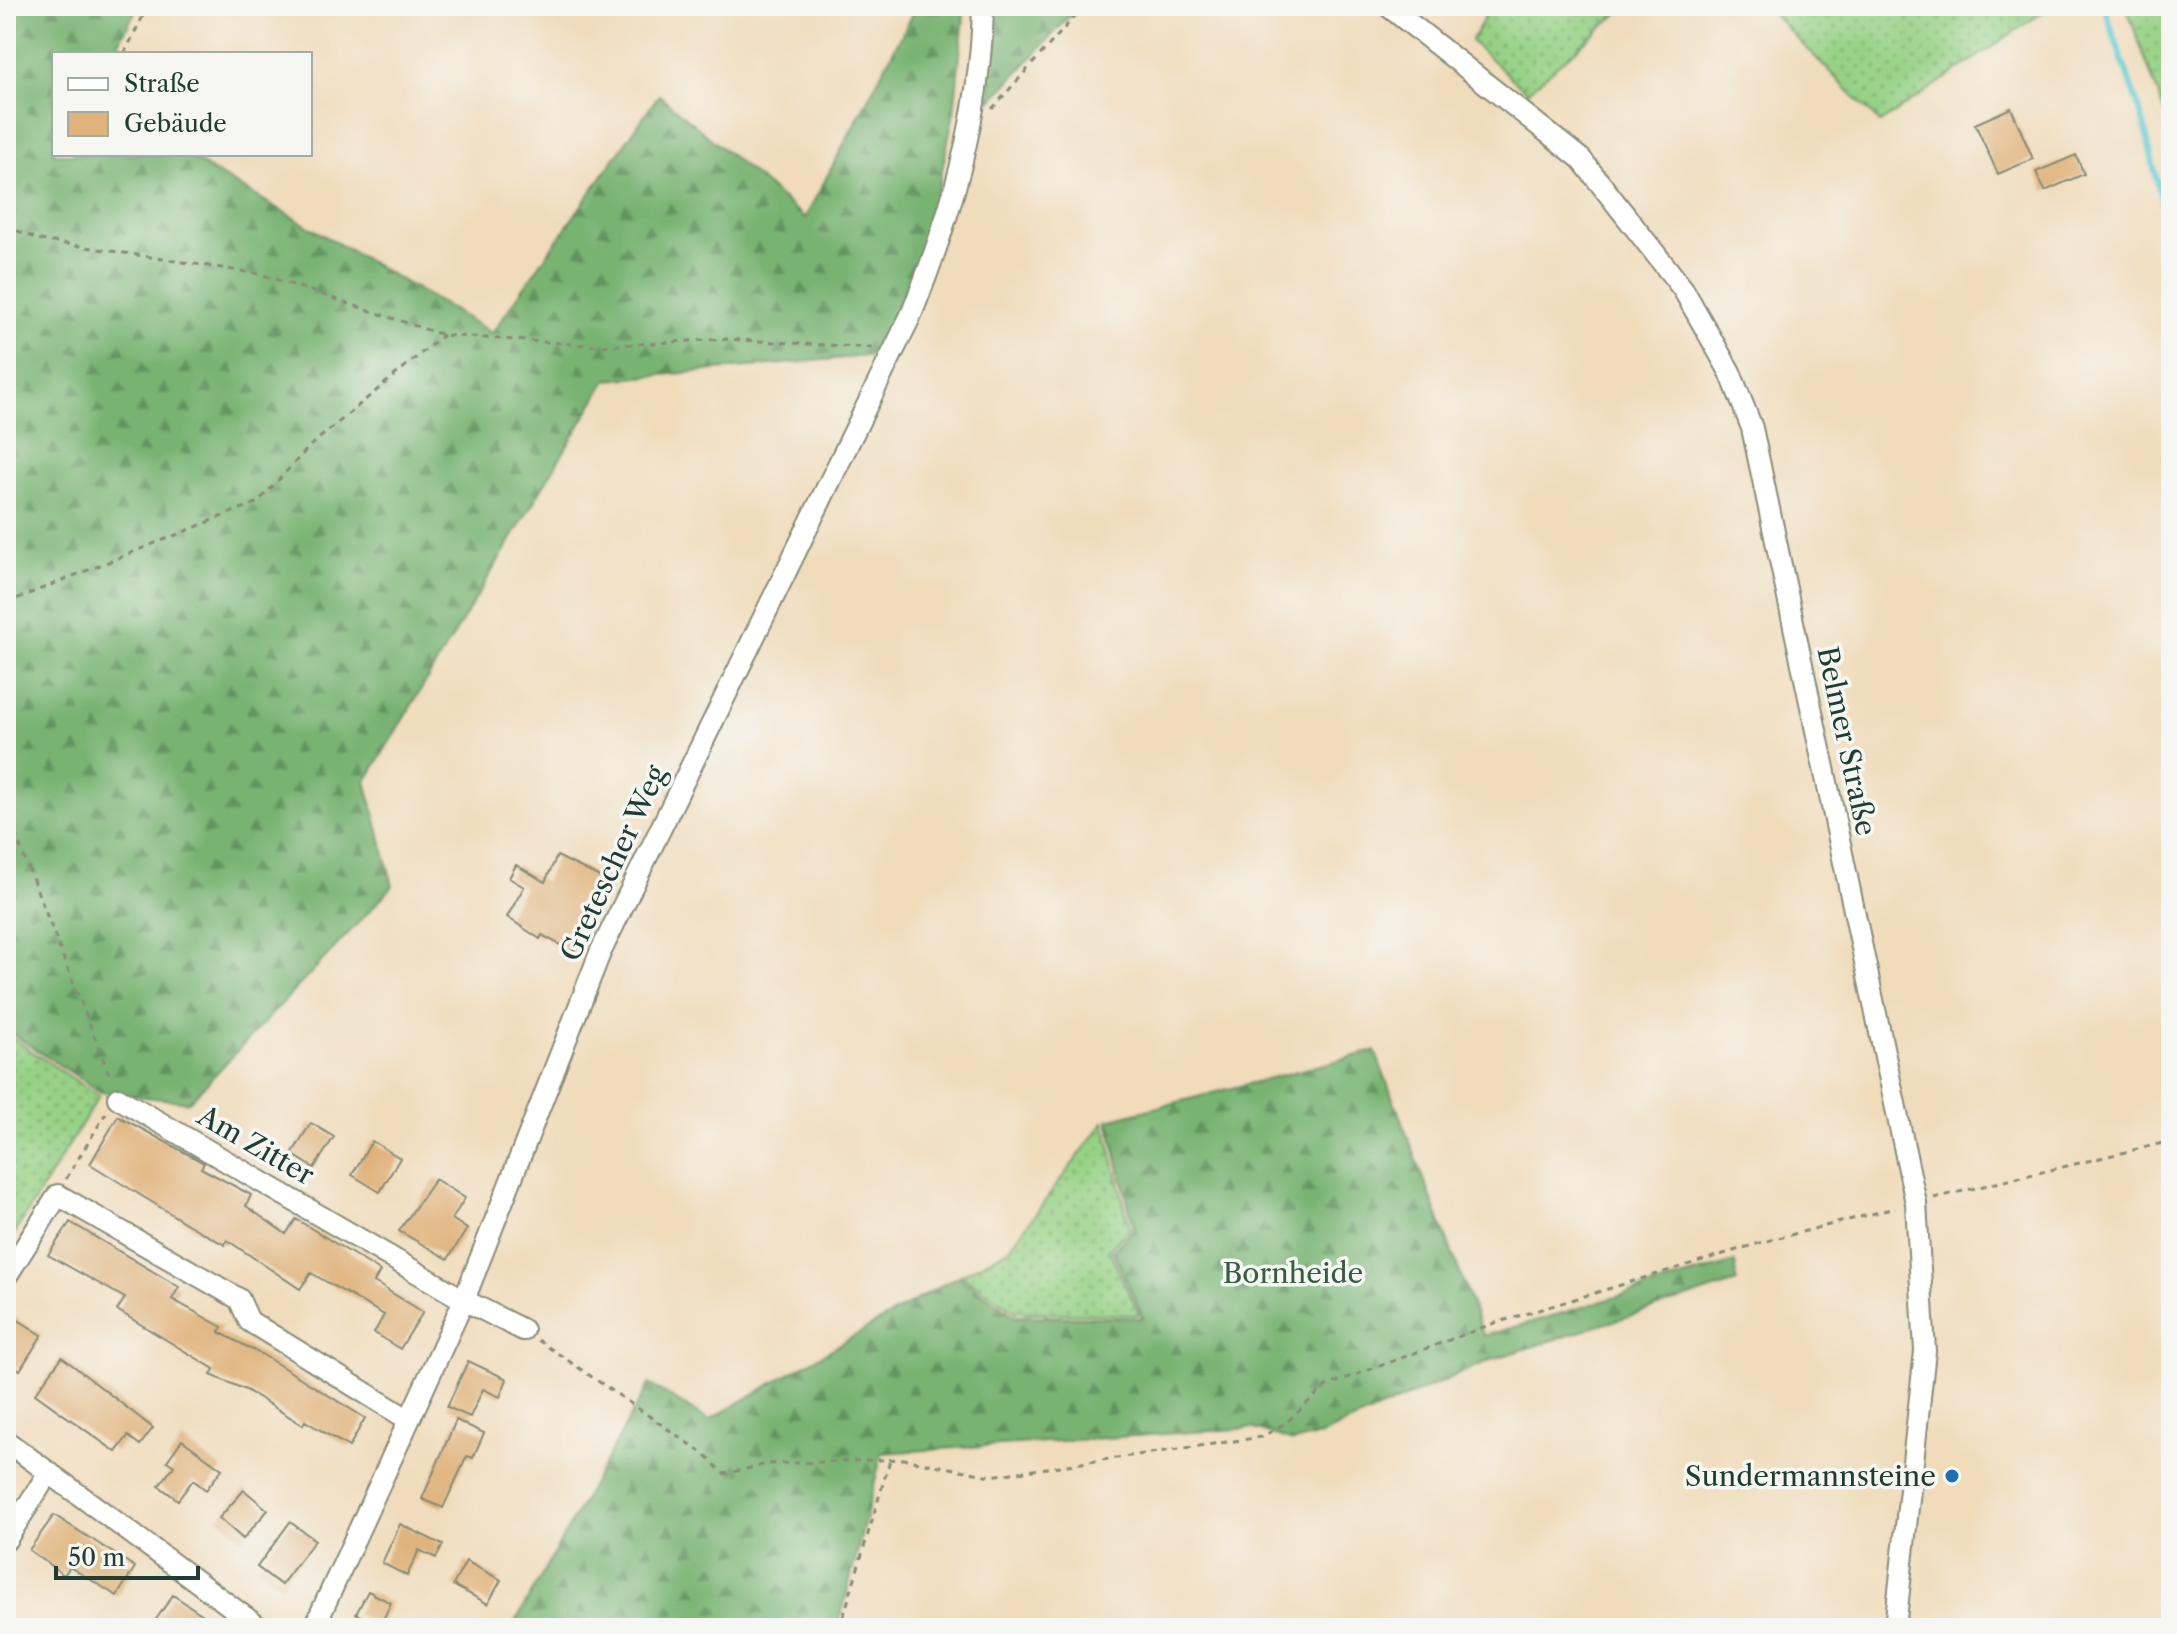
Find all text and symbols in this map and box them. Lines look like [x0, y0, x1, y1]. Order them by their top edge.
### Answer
legend [52, 52, 312, 156]
text: Straße [124, 69, 200, 98]
text: Gebäude [124, 109, 227, 138]
street label: Belmer Straße [1810, 643, 1884, 839]
street label: Gretescher Weg [553, 760, 673, 966]
street label: Am Zitter [191, 1098, 321, 1192]
park label: Bornheide [1223, 1256, 1363, 1290]
place label: Sundermannsteine [1685, 1459, 1936, 1493]
marker: Sundermannsteine [1943, 1467, 1961, 1485]
scale bar [56, 1530, 198, 1580]
text: 50 m [68, 1543, 125, 1572]

